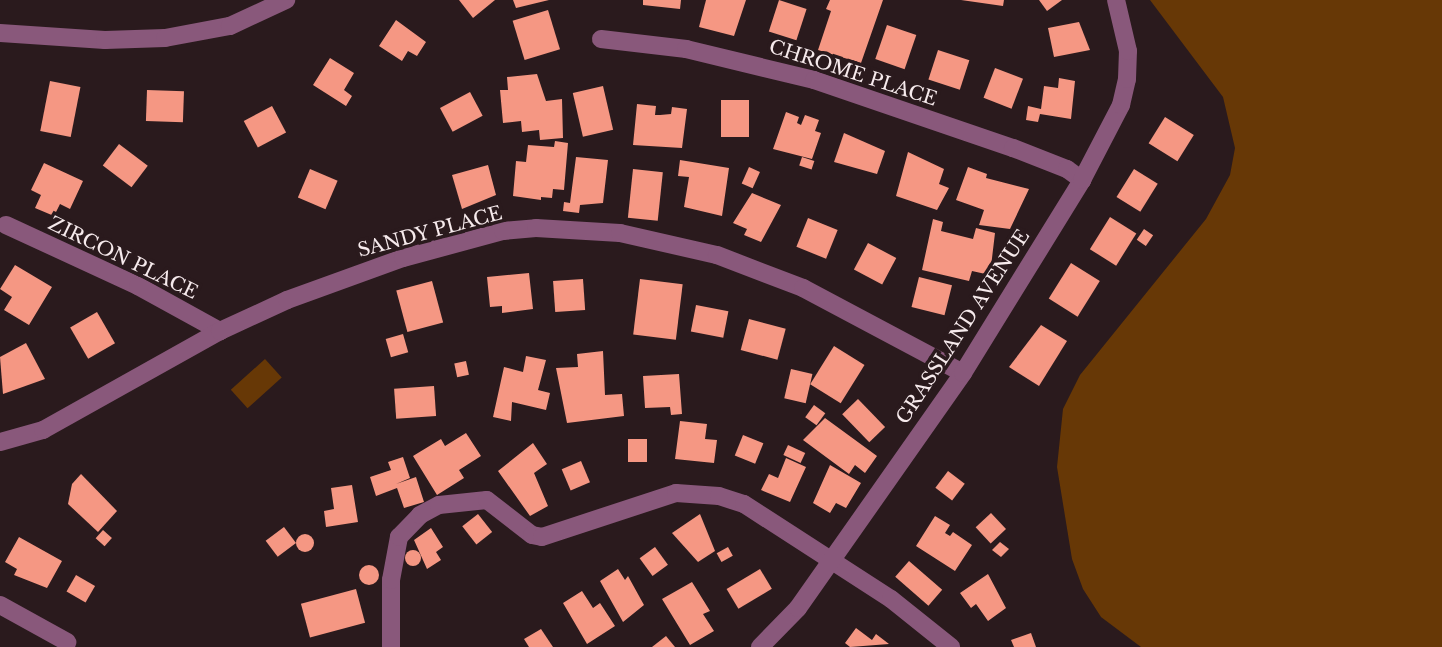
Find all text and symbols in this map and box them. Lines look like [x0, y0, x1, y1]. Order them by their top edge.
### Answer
street label: CHROME PLACE [766, 35, 940, 111]
street label: SANDY PLACE [355, 202, 505, 262]
street label: ZIRCON PLACE [45, 212, 201, 304]
street label: GRASSLAND AVENUE [891, 225, 1035, 429]

